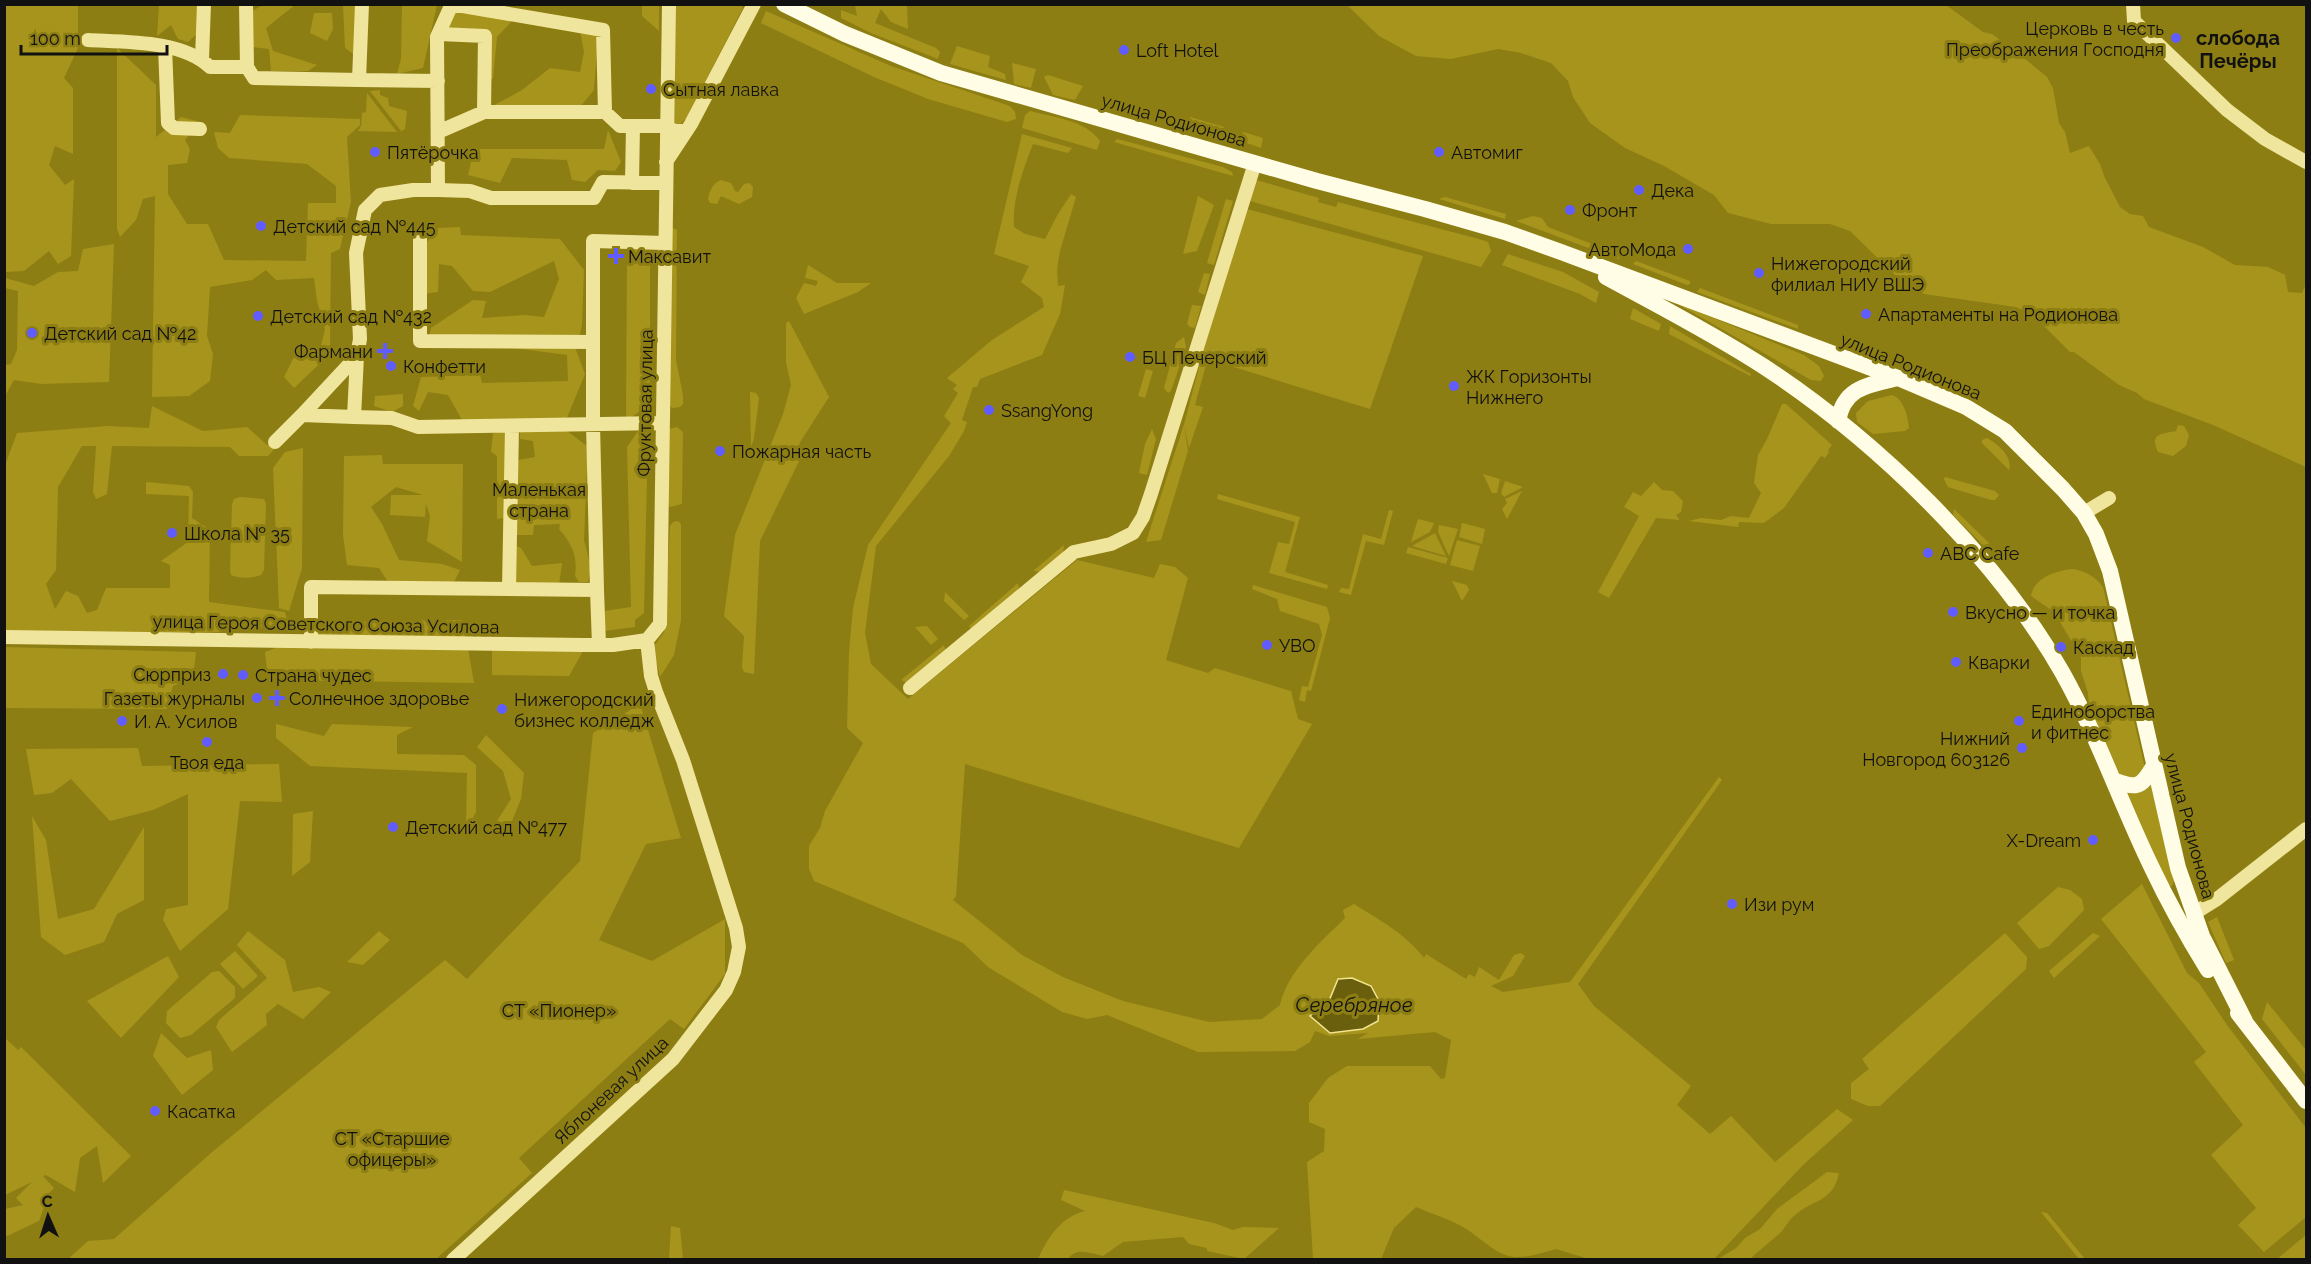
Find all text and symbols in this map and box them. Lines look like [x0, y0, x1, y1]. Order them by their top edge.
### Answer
scale bar [21, 18, 166, 56]
place label: Церковь в честь Преображения Господня [1946, 18, 2164, 60]
district label: слобода Печёры [2196, 26, 2280, 73]
text: 100 m [30, 28, 81, 49]
marker: Церковь в честь Преображения Господня [2169, 31, 2183, 45]
place label: Loft Hotel [1136, 40, 1219, 61]
marker: Loft Hotel [1117, 43, 1131, 57]
place label: Сытная лавка [663, 79, 779, 100]
marker: Сытная лавка [644, 82, 658, 96]
street label: улица Родионова [1099, 89, 1249, 151]
place label: Пятёрочка [387, 142, 479, 163]
place label: Автомиг [1451, 142, 1523, 163]
marker: Пятёрочка [368, 145, 382, 159]
marker: Автомиг [1432, 145, 1446, 159]
place label: Дека [1651, 180, 1694, 201]
marker: Дека [1632, 183, 1646, 197]
place label: Фронт [1582, 200, 1638, 221]
marker: Фронт [1563, 203, 1577, 217]
place label: Детский сад №445 [273, 216, 436, 237]
marker: Детский сад №445 [254, 219, 268, 233]
place label: АвтоМода [1588, 239, 1676, 260]
marker: АвтоМода [1681, 242, 1695, 256]
place label: Максавит [628, 246, 711, 267]
marker: Максавит [609, 249, 623, 263]
place label: Нижегородский филиал НИУ ВШЭ [1771, 253, 1925, 295]
marker: Нижегородский филиал НИУ ВШЭ [1752, 266, 1766, 280]
place label: Апартаменты на Родионова [1878, 304, 2118, 325]
place label: Детский сад №432 [270, 306, 432, 327]
marker: Апартаменты на Родионова [1859, 307, 1873, 321]
marker: Детский сад №432 [251, 309, 265, 323]
place label: Детский сад №42 [44, 323, 196, 344]
marker: Детский сад №42 [25, 326, 39, 340]
street label: улица Родионова [1838, 328, 1984, 404]
street label: Фруктовая улица [633, 329, 657, 477]
place label: Фармани [294, 341, 373, 362]
marker: Фармани [378, 344, 392, 358]
place label: БЦ Печерский [1142, 347, 1267, 368]
marker: БЦ Печерский [1123, 350, 1137, 364]
place label: Конфетти [403, 356, 486, 377]
marker: Конфетти [384, 359, 398, 373]
place label: ЖК Горизонты Нижнего [1466, 366, 1592, 408]
marker: ЖК Горизонты Нижнего [1447, 379, 1461, 393]
place label: SsangYong [1001, 400, 1093, 421]
marker: SsangYong [982, 403, 996, 417]
place label: Пожарная часть [732, 441, 871, 462]
marker: Пожарная часть [713, 444, 727, 458]
park label: Маленькая страна [492, 479, 586, 521]
place label: Школа № 35 [184, 523, 290, 544]
marker: Школа № 35 [165, 526, 179, 540]
place label: АВС Cafe [1940, 543, 2020, 564]
marker: АВС Cafe [1921, 546, 1935, 560]
place label: Вкусно — и точка [1965, 602, 2115, 623]
marker: Вкусно — и точка [1946, 605, 1960, 619]
street label: улица Героя Советского Союза Усилова [152, 610, 500, 638]
place label: УВО [1279, 635, 1316, 656]
place label: Каскад [2073, 637, 2134, 658]
marker: УВО [1260, 638, 1274, 652]
marker: Каскад [2054, 640, 2068, 654]
place label: Кварки [1968, 652, 2030, 673]
marker: Кварки [1949, 655, 1963, 669]
place label: Сюрприз [133, 664, 211, 685]
place label: Страна чудес [255, 665, 372, 686]
marker: Сюрприз [216, 667, 230, 681]
marker: Страна чудес [236, 668, 250, 682]
place label: Газеты журналы [104, 688, 245, 709]
place label: Солнечное здоровье [289, 688, 470, 709]
place label: Нижегородский бизнес колледж [514, 689, 655, 731]
marker: Газеты журналы [250, 691, 264, 705]
marker: Солнечное здоровье [270, 691, 284, 705]
place label: Единоборства и фитнес [2031, 701, 2155, 743]
marker: Нижегородский бизнес колледж [495, 702, 509, 716]
place label: И. А. Усилов [134, 711, 238, 732]
marker: И. А. Усилов [115, 714, 129, 728]
marker: Единоборства и фитнес [2012, 714, 2026, 728]
place label: Нижний Новгород 603126 [1862, 728, 2010, 770]
marker: Твоя еда [200, 735, 214, 749]
marker: Нижний Новгород 603126 [2015, 741, 2029, 755]
street label: улица Родионова [2160, 751, 2220, 901]
place label: Твоя еда [170, 752, 244, 773]
place label: Детский сад №477 [405, 817, 567, 838]
marker: Детский сад №477 [386, 820, 400, 834]
place label: X-Dream [2007, 830, 2081, 851]
marker: X-Dream [2086, 833, 2100, 847]
place label: Изи рум [1744, 894, 1814, 915]
marker: Изи рум [1725, 897, 1739, 911]
water label: Серебряное [1295, 993, 1413, 1017]
park label: СТ «Пионер» [502, 1000, 616, 1021]
street label: Яблоневая улица [550, 1032, 672, 1148]
place label: Касатка [167, 1101, 235, 1122]
marker: Касатка [148, 1104, 162, 1118]
park label: СТ «Старшие офицеры» [334, 1128, 450, 1170]
north arrow [18, 1186, 78, 1246]
text: С [41, 1192, 53, 1211]

